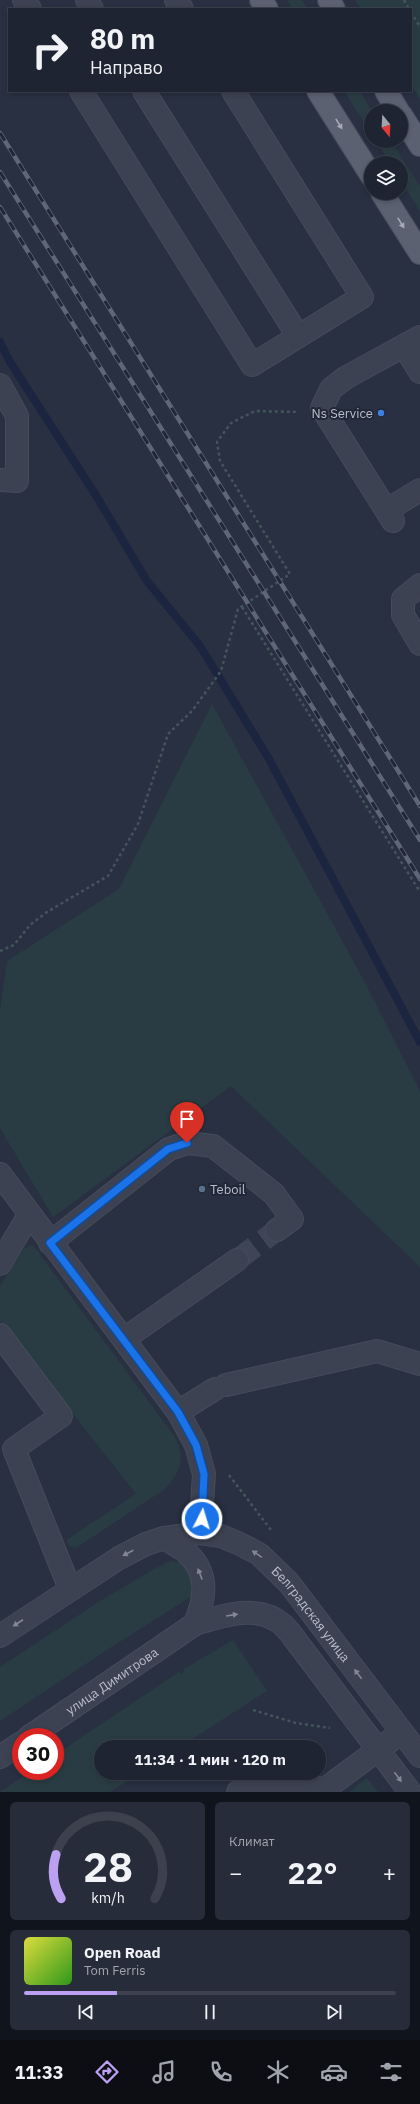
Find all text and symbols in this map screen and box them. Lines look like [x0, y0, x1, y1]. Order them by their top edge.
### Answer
text: 80 m [90, 20, 155, 57]
icon: right [24, 24, 76, 76]
text: Направо [90, 56, 163, 79]
north arrow [364, 104, 408, 148]
map controls [364, 104, 408, 200]
one-way arrow [335, 119, 343, 129]
button: layers [364, 156, 408, 200]
one-way arrow [397, 218, 405, 228]
place label: Ns Service [312, 405, 373, 422]
marker: Ns Service [376, 408, 386, 418]
pin [170, 1102, 204, 1143]
icon: arrive [176, 1108, 198, 1130]
place label: Teboil [210, 1181, 246, 1198]
marker: Teboil [197, 1184, 207, 1194]
position arrow [181, 1498, 223, 1540]
one-way arrow [122, 1550, 134, 1556]
one-way arrow [252, 1550, 262, 1558]
street label: Белградская улица [268, 1563, 354, 1666]
one-way arrow [197, 1568, 203, 1580]
one-way arrow [226, 1612, 238, 1618]
one-way arrow [13, 1619, 24, 1627]
street label: улица Димитрова [62, 1644, 161, 1719]
one-way arrow [354, 1669, 363, 1680]
speed limit sign: 30 [12, 1728, 64, 1780]
text: 11:34 · 1 мин · 120 m [134, 1750, 286, 1769]
one-way arrow [394, 1771, 403, 1782]
text: Климат [229, 1833, 275, 1850]
text: 28 [83, 1839, 132, 1893]
text: 22° [287, 1853, 338, 1892]
text: − [229, 1858, 242, 1887]
text: + [383, 1858, 396, 1887]
text: km/h [91, 1888, 124, 1907]
text: Open Road [84, 1943, 161, 1962]
text: Tom Ferris [84, 1962, 146, 1979]
icon: previous [75, 2001, 97, 2023]
icon: pause [199, 2001, 221, 2023]
icon: next [323, 2001, 345, 2023]
icon: directions [93, 2058, 121, 2086]
icon: music [150, 2058, 178, 2086]
icon: phone [207, 2058, 235, 2086]
icon: climate [264, 2058, 292, 2086]
icon: car [320, 2058, 348, 2086]
icon: filters [377, 2058, 405, 2086]
text: 11:33 [14, 2061, 64, 2084]

